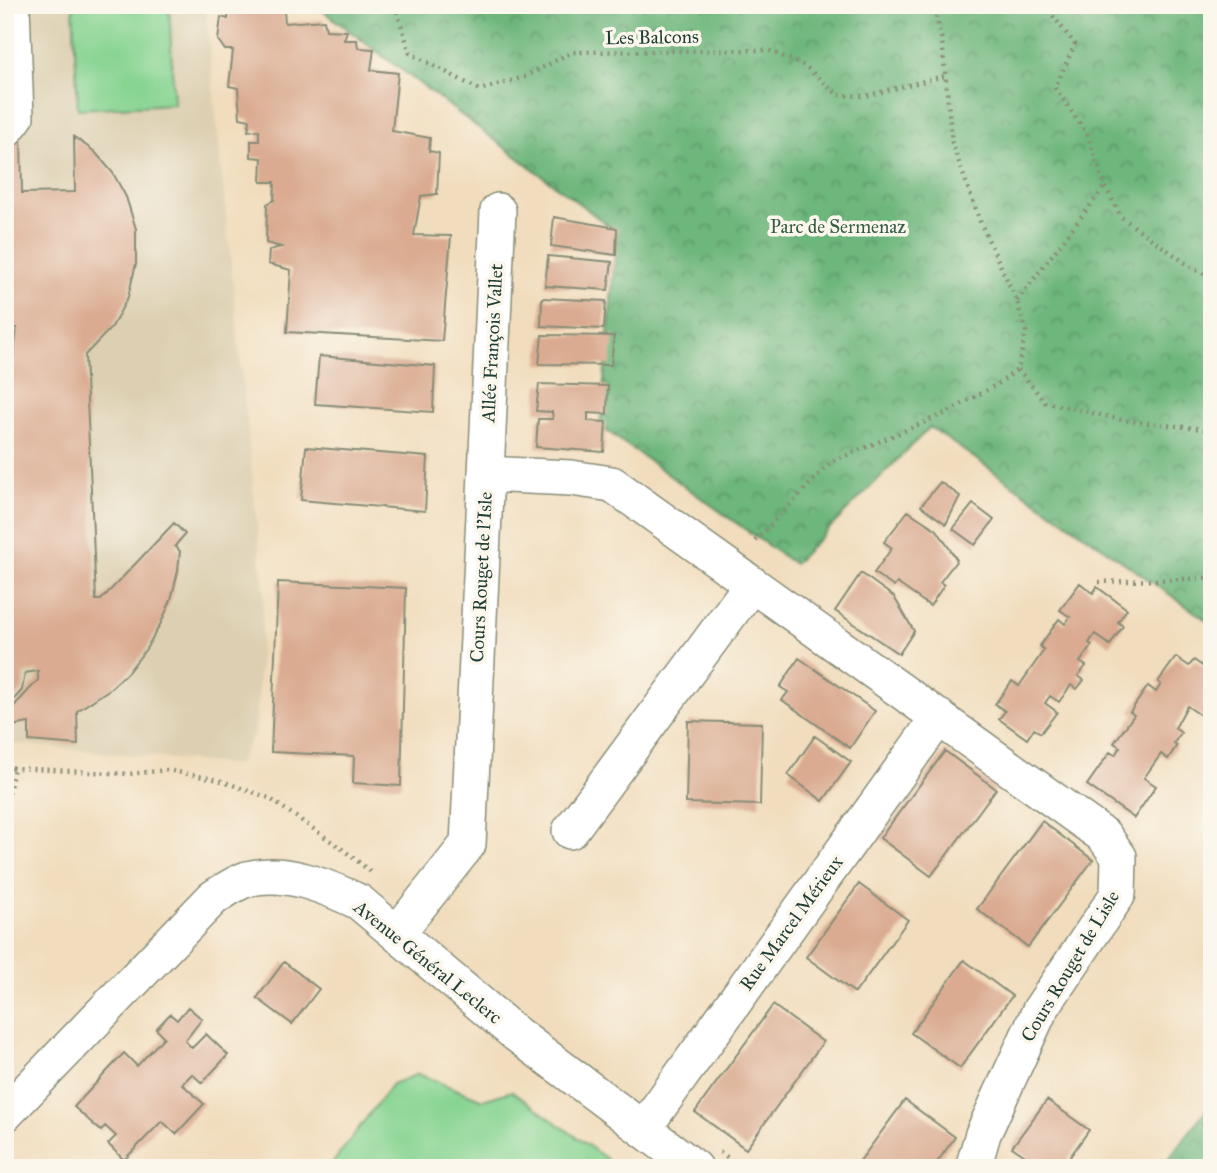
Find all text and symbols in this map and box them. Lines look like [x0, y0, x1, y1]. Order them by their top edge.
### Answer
street label: Les Balcons [605, 25, 699, 49]
park label: Parc de Sermenaz [770, 215, 906, 238]
street label: Allée François Vallet [476, 263, 508, 424]
street label: Cours Rouget de l'Isle [465, 491, 498, 663]
street label: Rue Marcel Mérieux [734, 851, 848, 995]
street label: Cours Rouget de Lisle [1016, 886, 1125, 1046]
street label: Avenue Général Leclerc [349, 895, 507, 1029]

